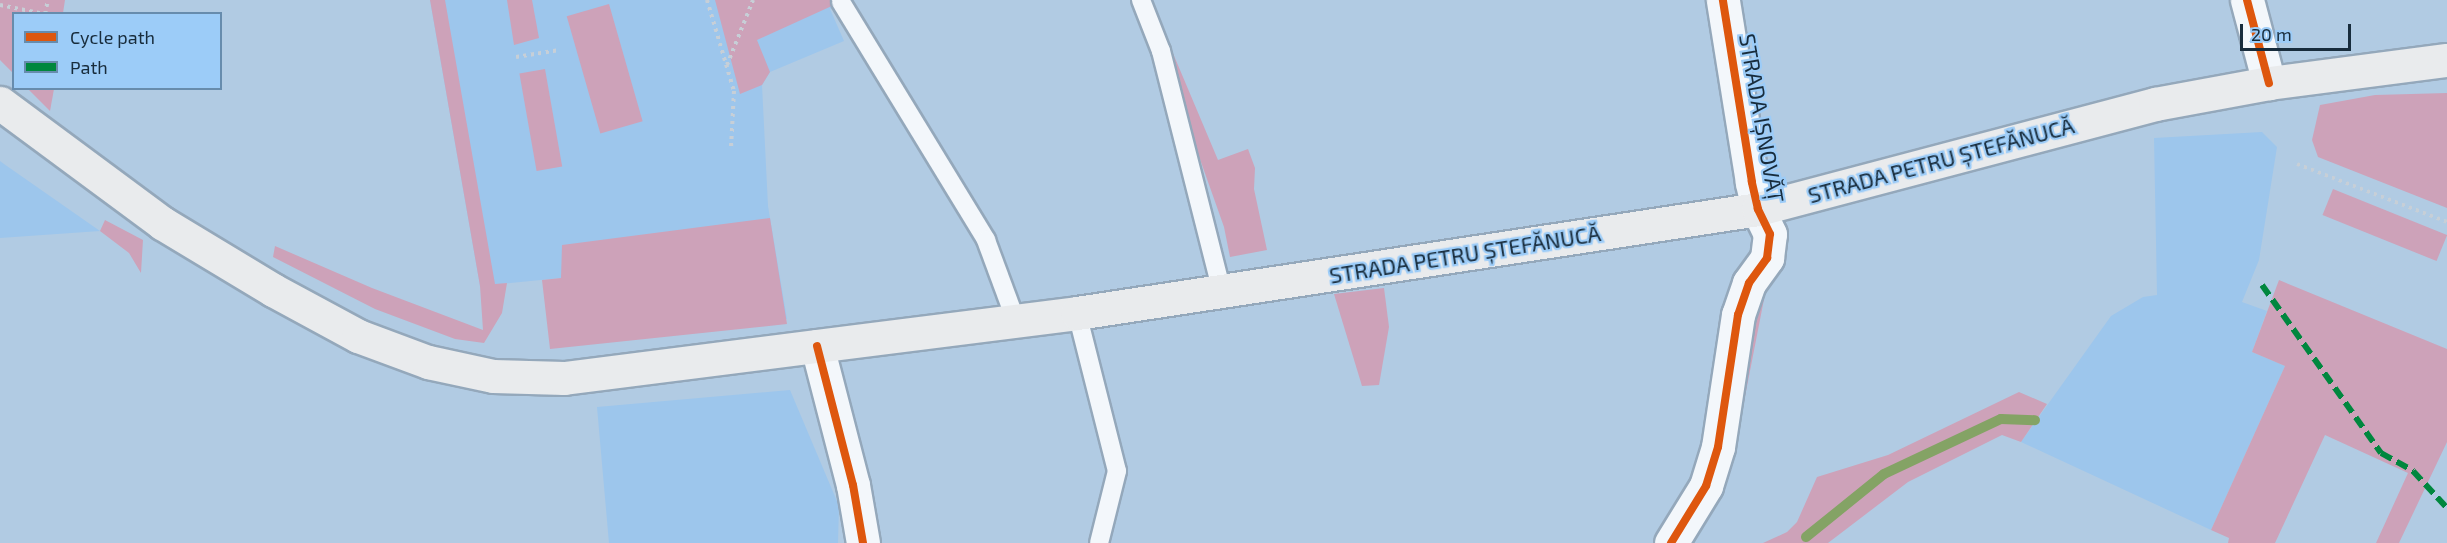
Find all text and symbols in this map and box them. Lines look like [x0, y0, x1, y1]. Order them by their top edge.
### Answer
legend [12, 12, 222, 90]
scale bar [2243, 12, 2354, 50]
text: 20 m [2251, 23, 2292, 45]
text: Cycle path [70, 26, 155, 48]
street label: STRADA IȘNOVĂȚ [1734, 31, 1790, 205]
text: Path [70, 56, 108, 78]
street label: STRADA PETRU ȘTEFĂNUCĂ [1805, 112, 2077, 208]
street label: STRADA PETRU ȘTEFĂNUCĂ [1327, 219, 1603, 289]

